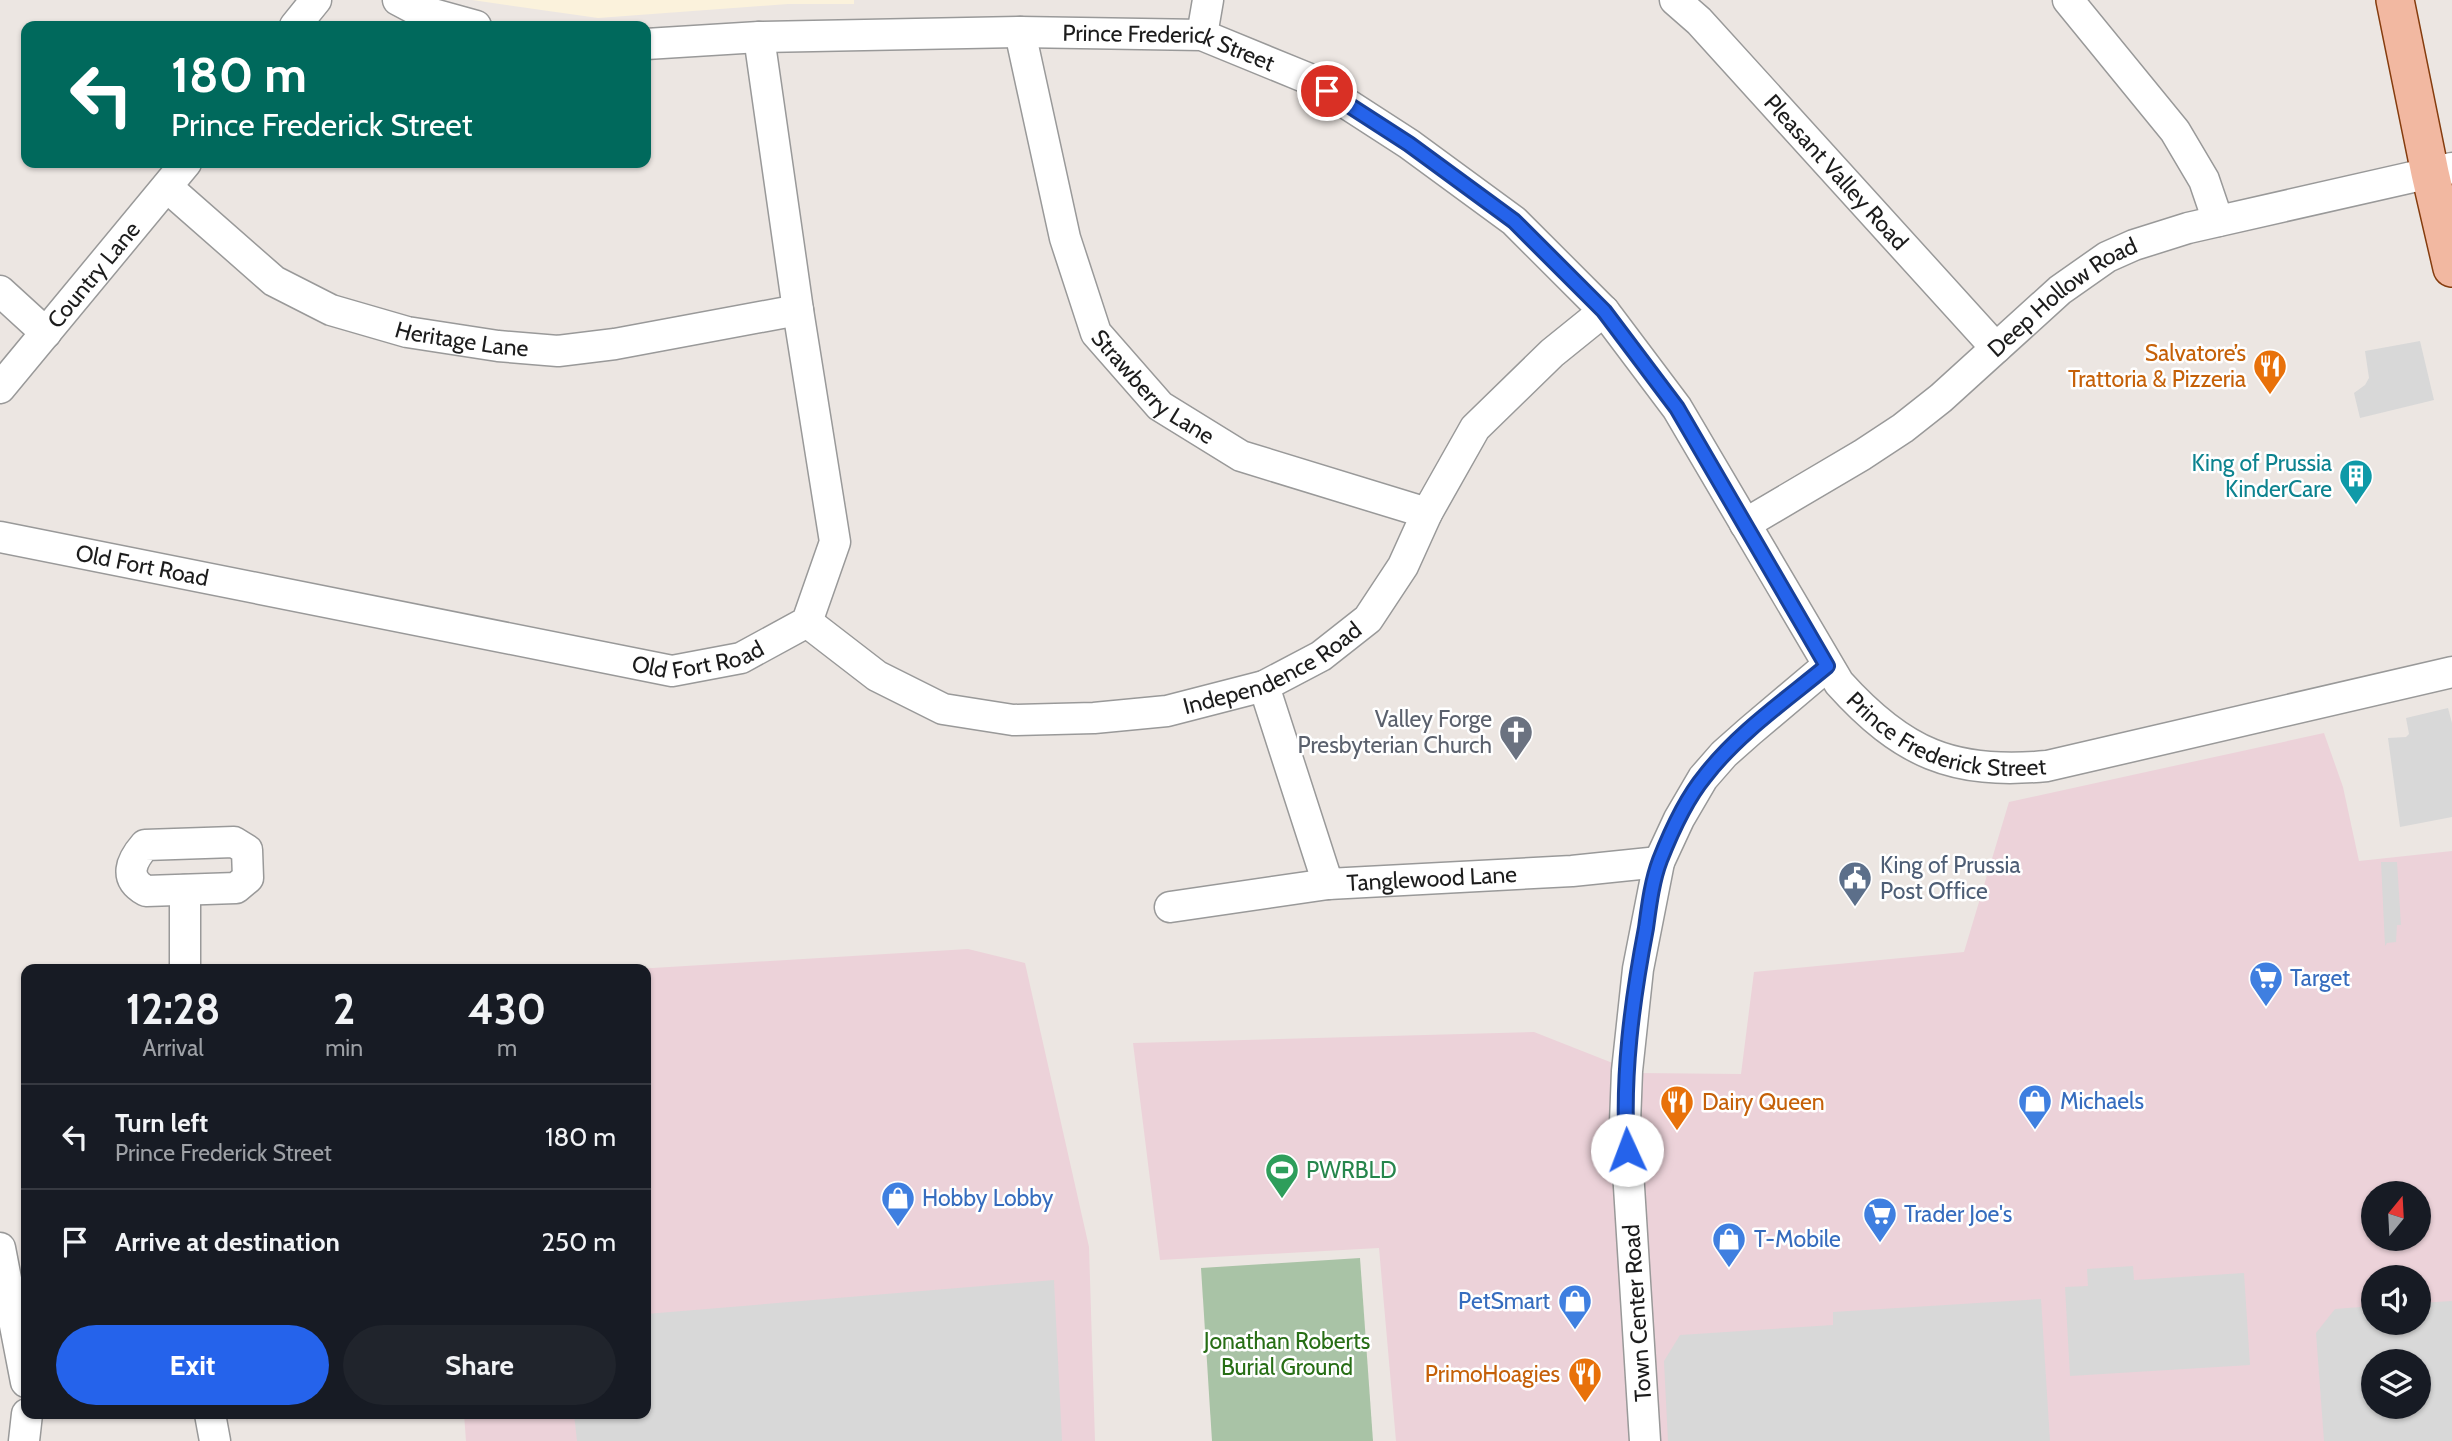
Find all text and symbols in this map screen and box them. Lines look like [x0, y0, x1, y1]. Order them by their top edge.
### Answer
street label: Prince Frederick Street [1062, 19, 1279, 77]
text: 180 m [171, 45, 307, 104]
icon: left [56, 49, 147, 140]
pin [1297, 61, 1357, 121]
icon: arrive [1308, 72, 1346, 110]
street label: Pleasant Valley Road [1758, 88, 1914, 256]
text: Prince Frederick Street [171, 105, 472, 144]
street label: Country Lane [41, 215, 146, 334]
street label: Deep Hollow Road [1982, 231, 2141, 363]
street label: Heritage Lane [392, 315, 530, 363]
street label: Strawberry Lane [1085, 324, 1220, 450]
place label: Salvatore’s Trattoria & Pizzeria [2068, 339, 2246, 393]
restaurant icon: Salvatore’s Trattoria & Pizzeria [2251, 347, 2289, 396]
place label: King of Prussia KinderCare [2191, 449, 2332, 503]
building icon: King of Prussia KinderCare [2337, 457, 2375, 506]
street label: Old Fort Road [73, 538, 211, 592]
street label: Independence Road [1180, 616, 1367, 720]
street label: Old Fort Road [629, 634, 769, 685]
street label: Prince Frederick Street [1841, 686, 2047, 782]
place label: Valley Forge Presbyterian Church [1297, 705, 1492, 759]
church icon: Valley Forge Presbyterian Church [1497, 713, 1535, 762]
place label: King of Prussia Post Office [1880, 851, 2021, 905]
public building icon: King of Prussia Post Office [1836, 859, 1874, 908]
street label: Tanglewood Lane [1346, 860, 1518, 897]
supermarket icon: Target [2247, 959, 2285, 1008]
place label: Target [2290, 964, 2350, 992]
text: 12:28 [126, 983, 220, 1035]
text: 2 [333, 983, 355, 1035]
text: 430 [468, 983, 546, 1035]
text: Arrival [142, 1034, 204, 1062]
text: min [325, 1034, 363, 1062]
text: m [497, 1034, 517, 1062]
shop icon: Michaels [2016, 1082, 2054, 1131]
restaurant icon: Dairy Queen [1658, 1083, 1696, 1132]
place label: Michaels [2060, 1087, 2144, 1115]
place label: Dairy Queen [1702, 1088, 1825, 1116]
text: Turn left [115, 1107, 208, 1139]
position arrow [1590, 1113, 1664, 1187]
icon: left [56, 1118, 94, 1156]
text: 180 m [545, 1121, 616, 1153]
text: Prince Frederick Street [115, 1139, 332, 1167]
sports icon: PWRBLD [1263, 1151, 1301, 1200]
place label: PWRBLD [1306, 1156, 1397, 1184]
shop icon: Hobby Lobby [879, 1179, 917, 1228]
north arrow [2361, 1181, 2431, 1251]
map controls [2361, 1181, 2431, 1419]
place label: Hobby Lobby [922, 1184, 1054, 1212]
supermarket icon: Trader Joe's [1861, 1195, 1899, 1244]
place label: Trader Joe's [1904, 1200, 2012, 1228]
shop icon: T-Mobile [1710, 1220, 1748, 1269]
icon: arrive [56, 1223, 94, 1261]
street label: Town Center Road [1617, 1223, 1657, 1403]
place label: T-Mobile [1754, 1225, 1841, 1253]
text: Arrive at destination [115, 1226, 340, 1258]
text: 250 m [542, 1226, 616, 1258]
button: sound [2361, 1265, 2431, 1335]
shop icon: PetSmart [1556, 1282, 1594, 1331]
place label: PetSmart [1458, 1287, 1550, 1315]
button: Exit [56, 1325, 329, 1405]
button: Share [343, 1325, 616, 1405]
park label: Jonathan Roberts Burial Ground [1203, 1327, 1370, 1381]
button: layers [2361, 1349, 2431, 1419]
restaurant icon: PrimoHoagies [1566, 1355, 1604, 1404]
place label: PrimoHoagies [1425, 1360, 1560, 1388]

